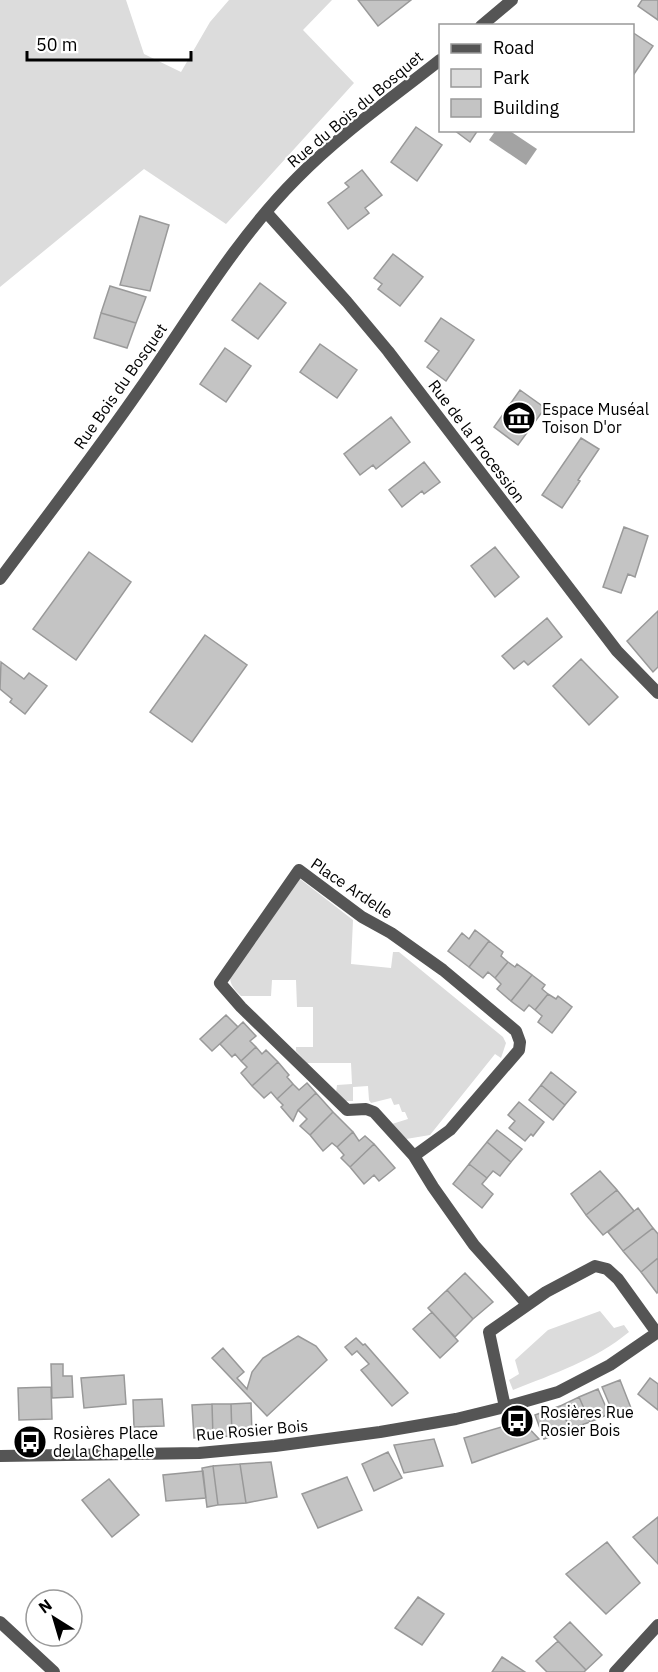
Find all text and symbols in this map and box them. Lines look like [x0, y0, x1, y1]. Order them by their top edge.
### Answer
scale bar [27, 24, 190, 62]
legend [439, 24, 634, 132]
text: 50 m [36, 33, 78, 56]
text: Road [493, 36, 534, 59]
street label: Rue du Bois du Bosquet [283, 46, 427, 172]
text: Park [493, 66, 530, 89]
text: Building [493, 96, 560, 119]
street label: Rue Bois du Bosquet [69, 319, 171, 453]
street label: Rue de la Procession [424, 375, 530, 507]
place label: Espace Muséal Toison D'or [542, 399, 649, 437]
museum icon: Espace Muséal Toison D'or [501, 400, 537, 436]
street label: Place Ardelle [307, 853, 397, 923]
place label: Rosières Rue Rosier Bois [540, 1402, 634, 1440]
bus stop icon: Rosières Rue Rosier Bois [499, 1403, 535, 1439]
street label: Rue Rosier Bois [195, 1415, 309, 1445]
place label: Rosières Place de la Chapelle [53, 1423, 158, 1461]
bus stop icon: Rosières Place de la Chapelle [12, 1424, 48, 1460]
north arrow [24, 1588, 84, 1648]
text: N [34, 1595, 56, 1617]

